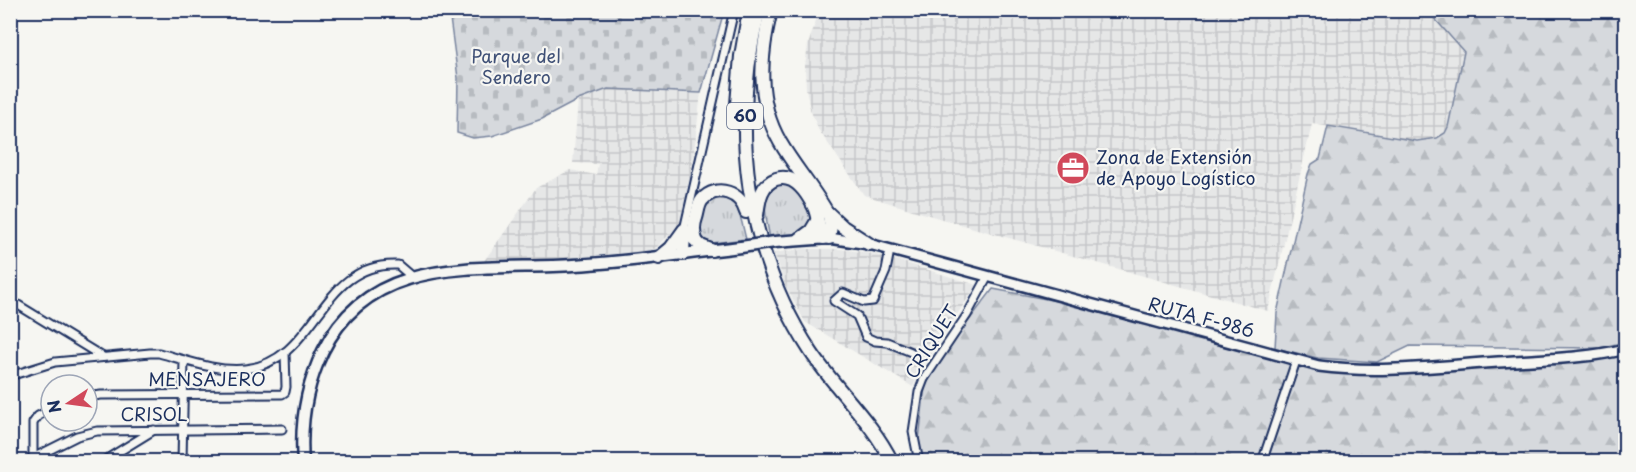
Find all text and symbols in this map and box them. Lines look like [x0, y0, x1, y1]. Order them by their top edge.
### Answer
park label: Parque del Sendero [471, 42, 561, 90]
road number: 60 [727, 103, 763, 129]
place label: Zona de Extensión de Apoyo Logístico [1096, 143, 1256, 191]
office icon: Zona de Extensión de Apoyo Logístico [1055, 150, 1091, 186]
street label: RUTA F-986 [1145, 289, 1258, 344]
street label: CRIQUET [897, 298, 964, 383]
street label: MENSAJERO [148, 365, 266, 392]
north arrow [39, 373, 99, 433]
text: N [40, 398, 67, 415]
street label: CRISOL [120, 400, 188, 427]

